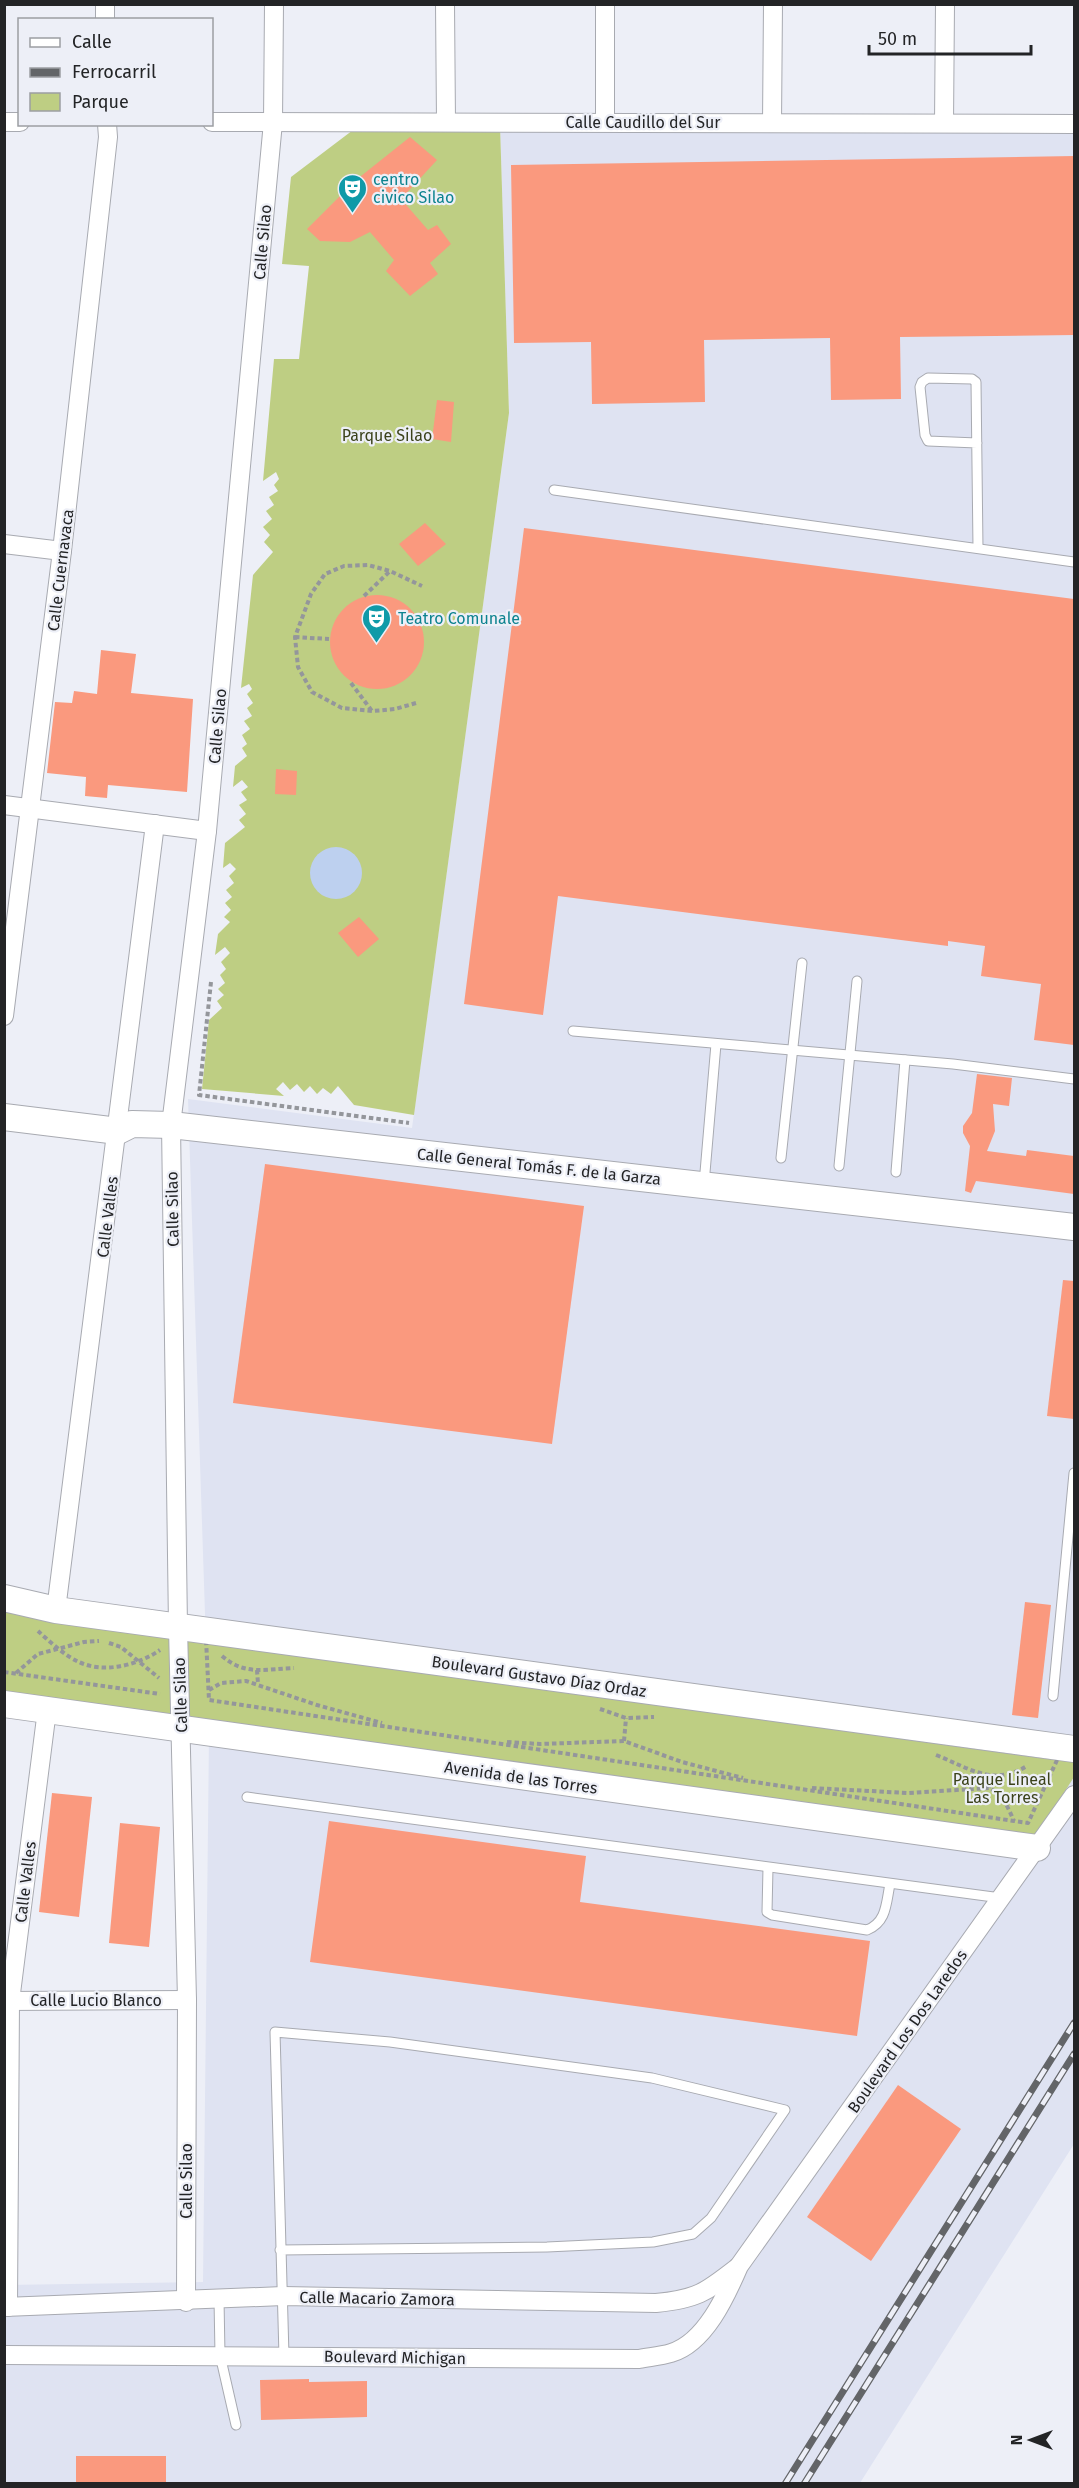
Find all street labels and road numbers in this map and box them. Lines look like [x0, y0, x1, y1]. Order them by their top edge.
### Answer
street label: Calle Caudillo del Sur [566, 113, 721, 132]
street label: Calle Silao [250, 204, 275, 280]
street label: Calle Cuernavaca [44, 508, 77, 632]
street label: Calle Silao [205, 688, 230, 764]
street label: Calle General Tomás F. de la Garza [416, 1144, 662, 1189]
street label: Calle Silao [162, 1171, 183, 1247]
street label: Calle Valles [93, 1175, 122, 1259]
street label: Boulevard Gustavo Díaz Ordaz [430, 1652, 648, 1701]
street label: Calle Silao [170, 1657, 191, 1733]
street label: Avenida de las Torres [443, 1757, 599, 1798]
street label: Calle Valles [11, 1840, 40, 1924]
street label: Boulevard Los Dos Laredos [844, 1946, 971, 2117]
street label: Calle Lucio Blanco [30, 1991, 162, 2010]
street label: Calle Silao [177, 2143, 196, 2219]
street label: Calle Macario Zamora [299, 2288, 455, 2309]
street label: Boulevard Michigan [324, 2347, 466, 2368]

